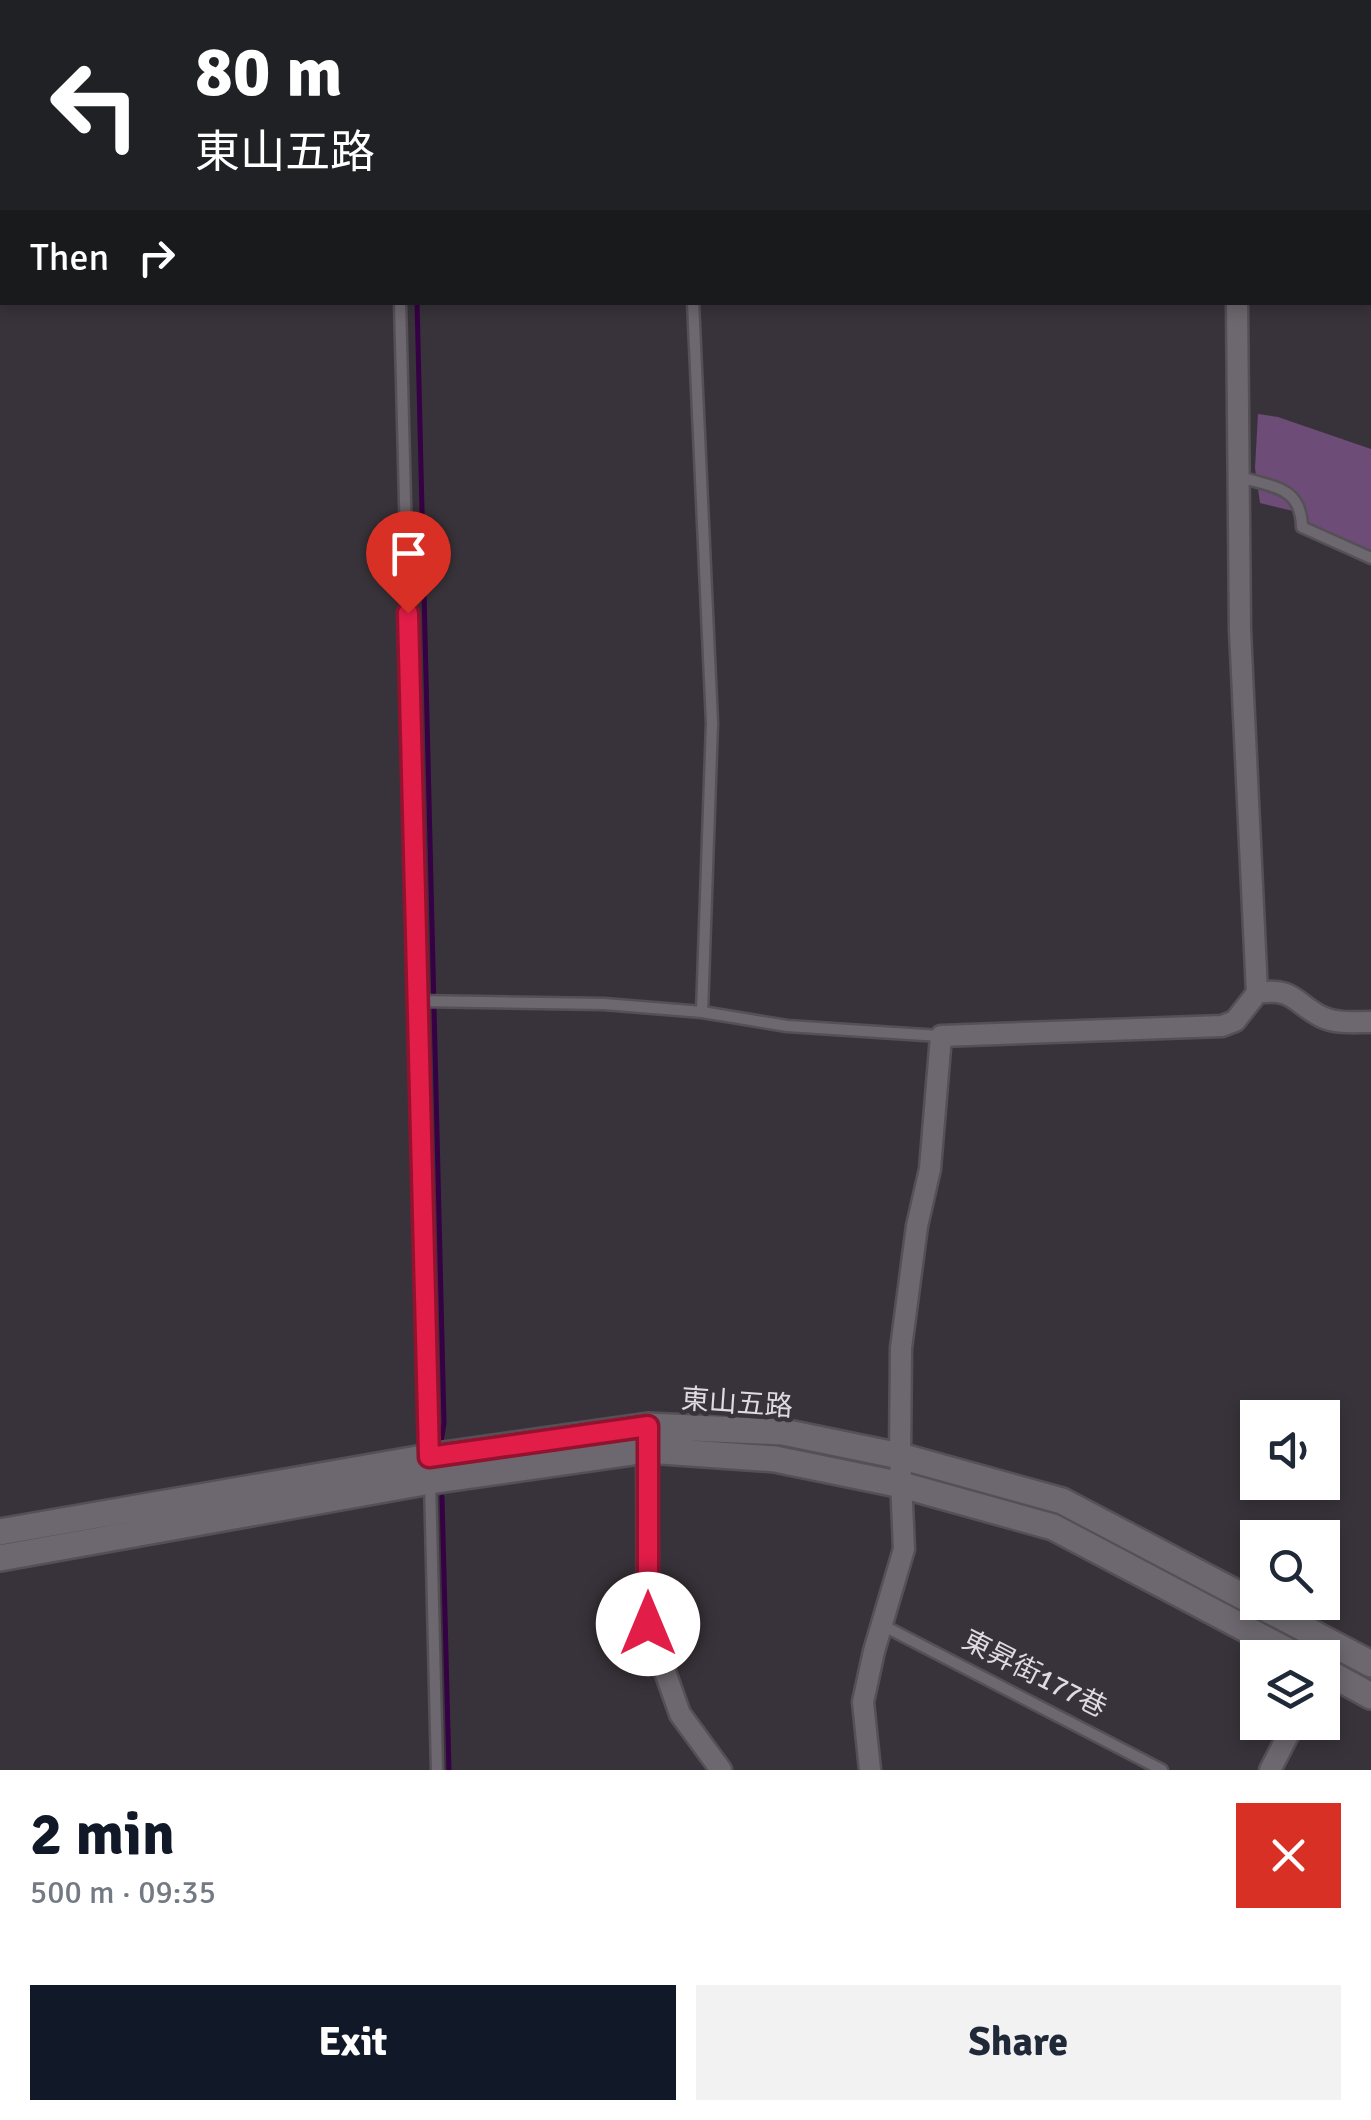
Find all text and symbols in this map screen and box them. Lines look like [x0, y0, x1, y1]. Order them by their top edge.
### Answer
text: 80 m [195, 29, 343, 115]
icon: left [30, 40, 160, 170]
text: 東山五路 [195, 125, 375, 180]
icon: right [129, 230, 184, 285]
text: Then [30, 234, 109, 281]
pin [366, 511, 451, 614]
icon: arrive [381, 526, 436, 581]
street label: 東山五路 [680, 1382, 794, 1424]
map controls [1240, 1400, 1340, 1740]
button: sound [1240, 1400, 1340, 1500]
button: search [1240, 1520, 1340, 1620]
position arrow [596, 1572, 700, 1676]
street label: 東昇街177巷 [957, 1623, 1112, 1725]
button: layers [1240, 1640, 1340, 1740]
text: 2 min [30, 1798, 175, 1872]
button: close [1236, 1803, 1341, 1908]
text: 500 m · 09:35 [30, 1873, 216, 1912]
button: Exit [30, 1985, 676, 2100]
button: Share [696, 1985, 1341, 2100]

